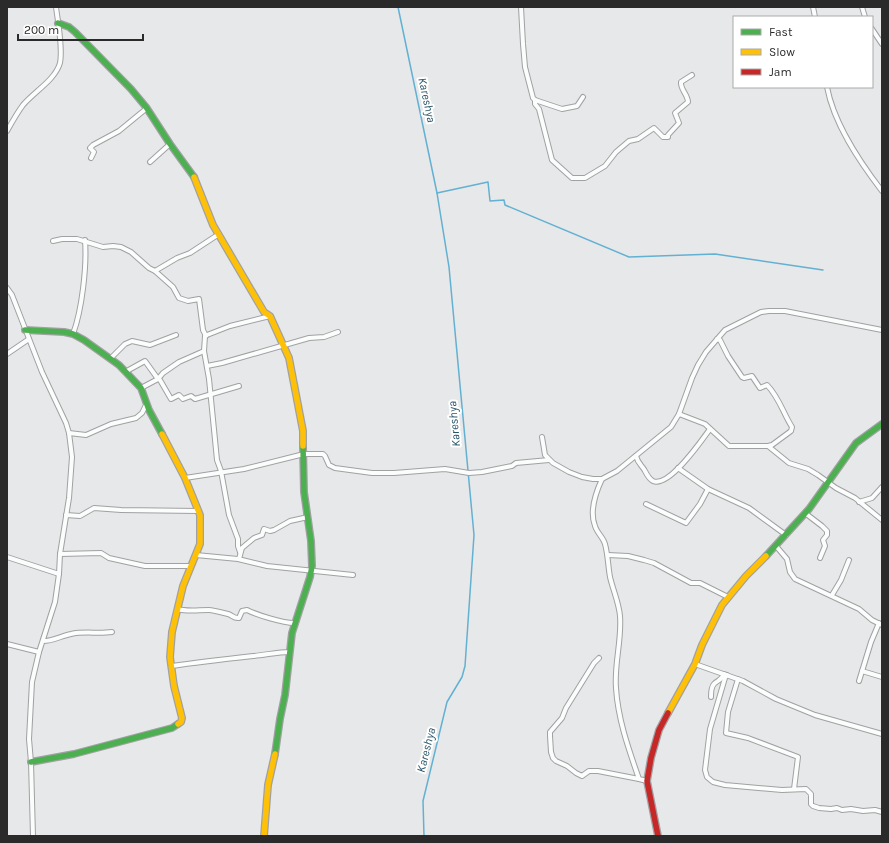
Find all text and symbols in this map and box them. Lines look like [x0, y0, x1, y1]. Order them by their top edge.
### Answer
scale bar [18, 16, 143, 42]
legend [733, 16, 873, 88]
text: 200 m [24, 23, 59, 37]
text: Fast [769, 25, 793, 39]
text: Slow [769, 45, 795, 59]
text: Jam [769, 65, 792, 79]
water label: Kareshya [415, 76, 439, 124]
water label: Kareshya [445, 401, 463, 447]
water label: Kareshya [414, 726, 438, 774]

